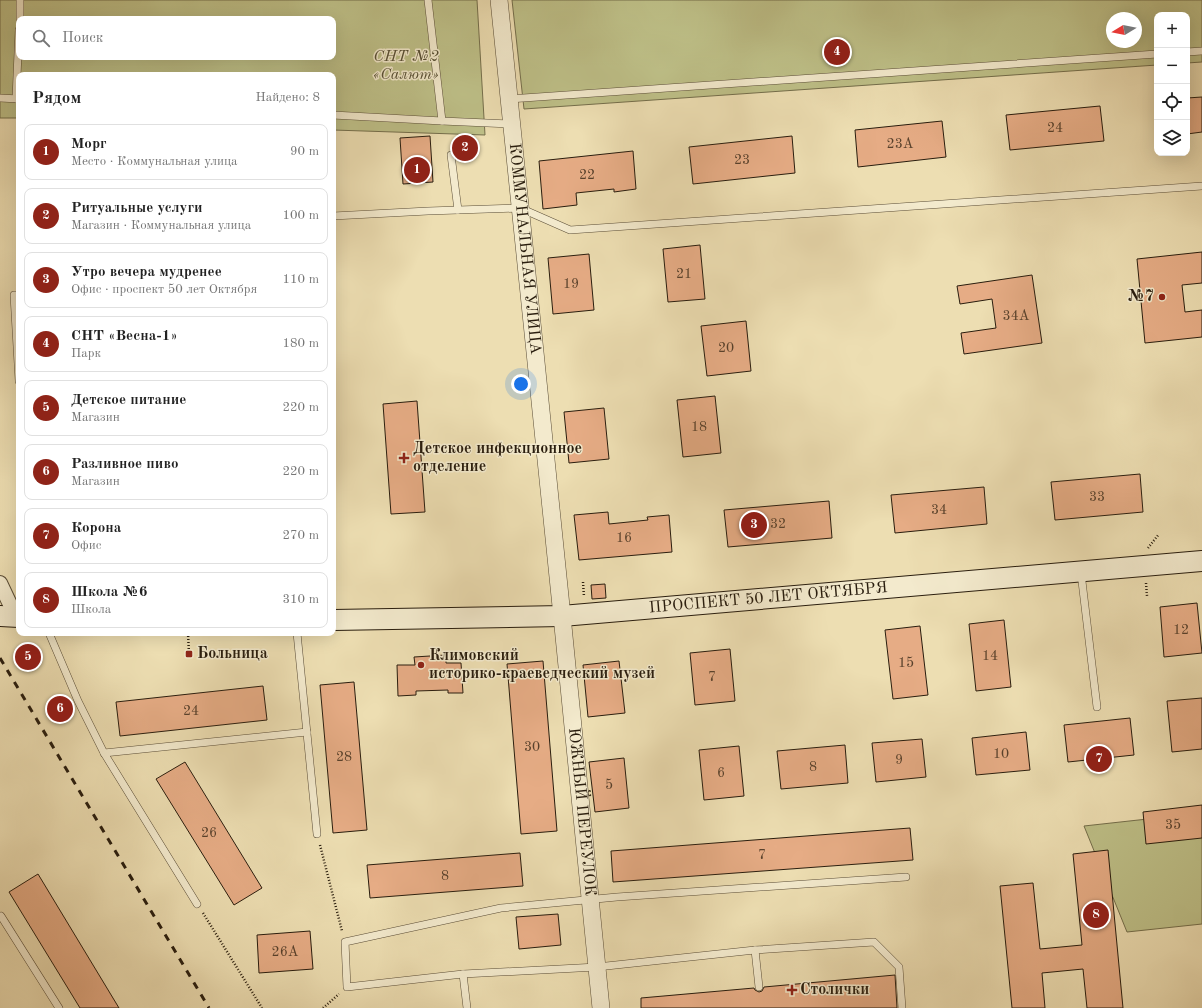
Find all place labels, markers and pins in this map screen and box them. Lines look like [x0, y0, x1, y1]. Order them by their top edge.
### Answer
pin: 4 [824, 37, 850, 67]
pin: 2 [452, 133, 478, 163]
pin: 1 [404, 155, 430, 185]
place label: №7 [1128, 289, 1154, 305]
marker: №7 [1157, 292, 1167, 302]
place label: Детское инфекционное отделение [413, 441, 582, 475]
marker: Детское инфекционное отделение [398, 452, 410, 464]
pin: 3 [741, 510, 767, 540]
pin: 5 [15, 642, 41, 672]
place label: Больница [197, 646, 268, 662]
place label: Климовский историко-краеведческий музей [429, 648, 655, 682]
marker: Больница [184, 649, 194, 659]
marker: Климовский историко-краеведческий музей [416, 660, 426, 670]
pin: 6 [47, 694, 73, 724]
pin: 7 [1086, 744, 1112, 774]
pin: 8 [1083, 900, 1109, 930]
place label: Столички [800, 982, 869, 998]
marker: Столички [787, 985, 797, 995]

